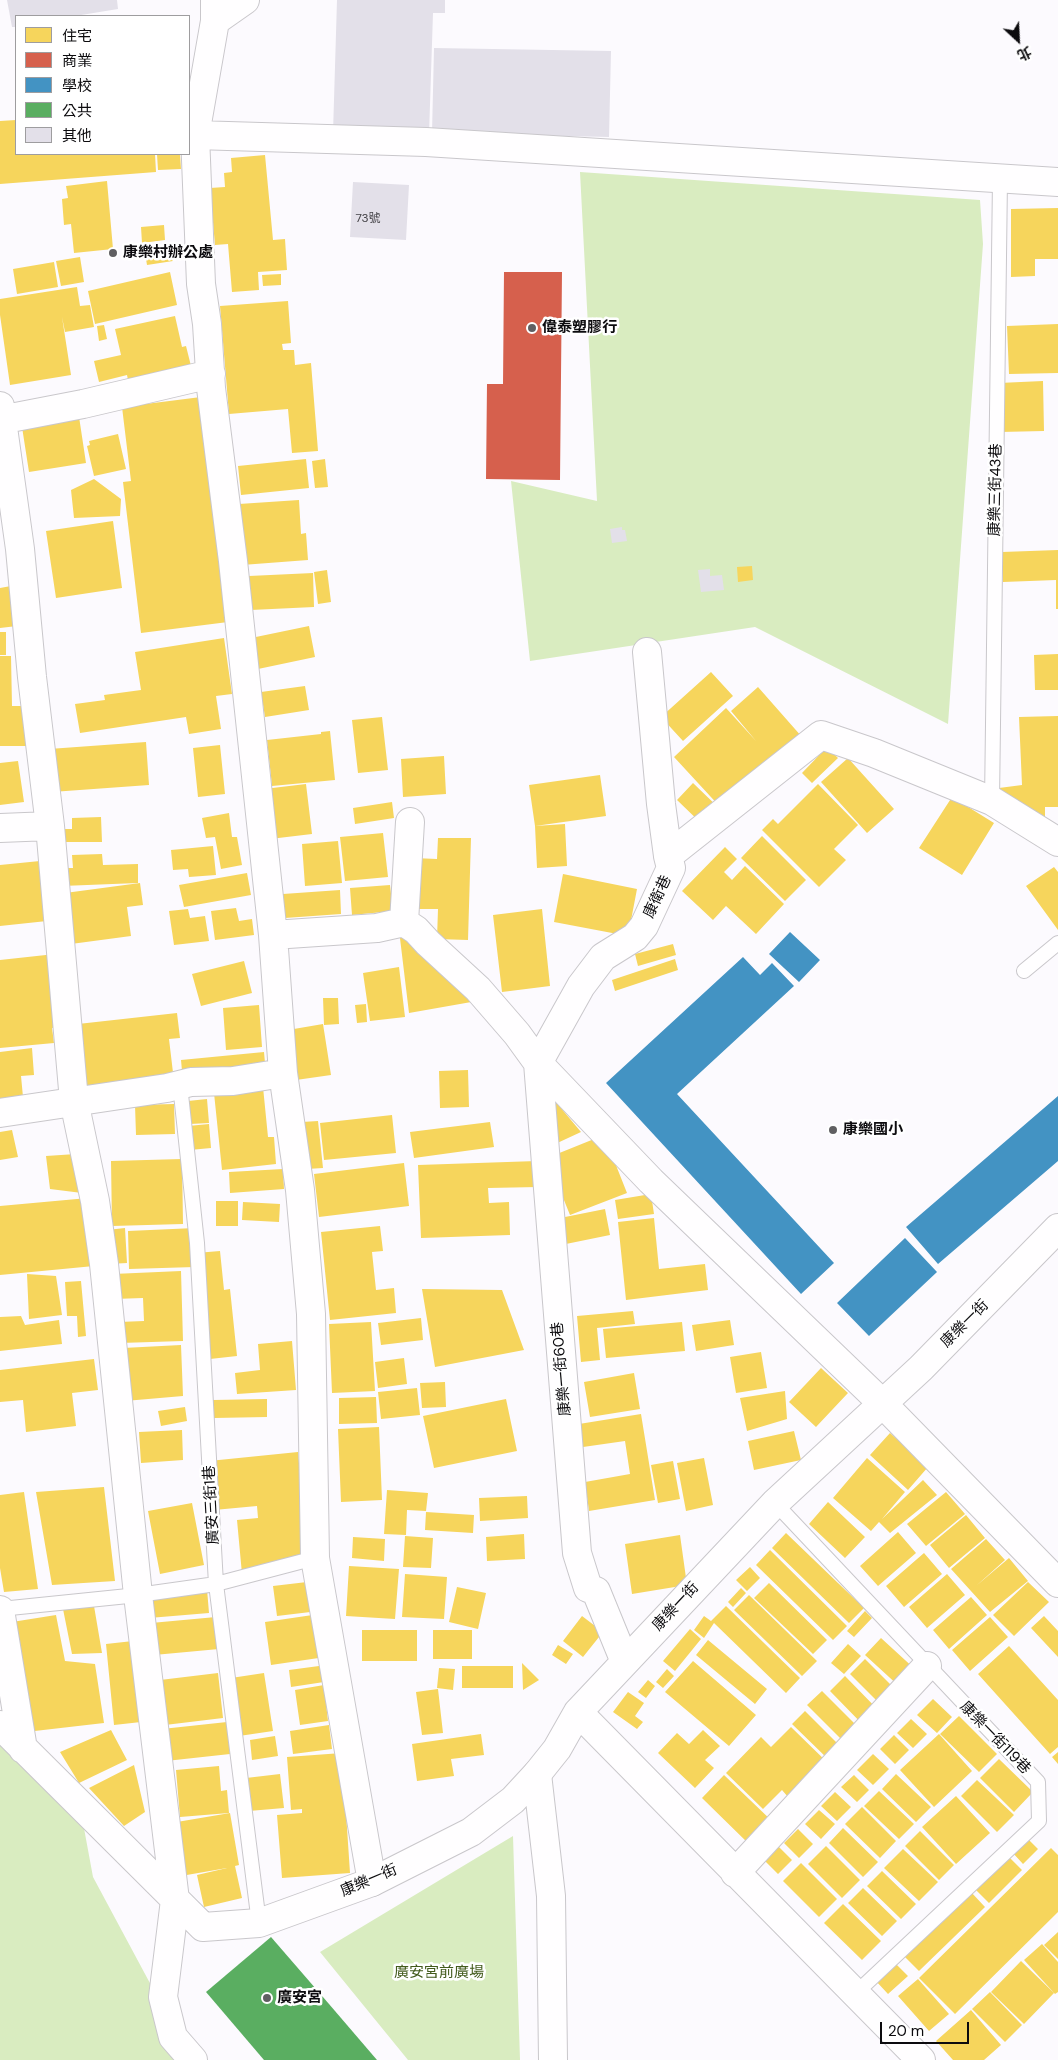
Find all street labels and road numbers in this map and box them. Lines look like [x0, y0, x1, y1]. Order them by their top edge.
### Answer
street label: 康樂三街43巷 [986, 443, 1006, 537]
street label: 康衛巷 [640, 873, 676, 921]
street label: 康樂一街 [937, 1296, 993, 1352]
street label: 康樂一街60巷 [549, 1321, 575, 1417]
street label: 廣安三街1巷 [201, 1465, 223, 1545]
street label: 康樂一街 [649, 1579, 703, 1635]
street label: 康樂一街119巷 [956, 1698, 1034, 1778]
street label: 康樂一街 [338, 1861, 400, 1901]

